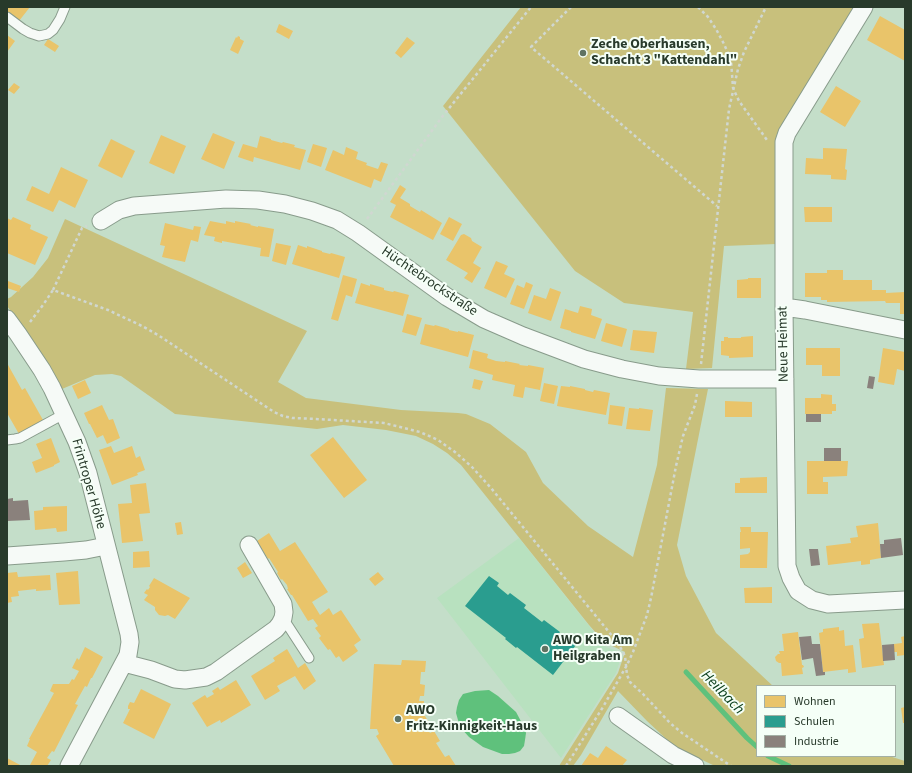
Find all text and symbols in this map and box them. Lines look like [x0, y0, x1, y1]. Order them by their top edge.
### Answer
place label: Zeche Oberhausen, Schacht 3 "Kattendahl" [591, 37, 737, 70]
marker: Zeche Oberhausen, Schacht 3 "Kattendahl" [578, 48, 588, 58]
street label: Hüchtebrockstraße [378, 244, 480, 320]
street label: Neue Heimat [775, 306, 793, 382]
street label: Frintroper Höhe [67, 437, 109, 531]
place label: AWO Kita Am Heilgraben [553, 633, 632, 666]
marker: AWO Kita Am Heilgraben [540, 644, 550, 654]
water label: Heilbach [697, 667, 747, 719]
legend [756, 685, 896, 757]
text: Wohnen [794, 693, 836, 710]
place label: AWO Fritz-Kinnigkeit-Haus [406, 703, 537, 736]
text: Schulen [794, 713, 835, 730]
marker: AWO Fritz-Kinnigkeit-Haus [393, 714, 403, 724]
text: Industrie [794, 733, 839, 750]

